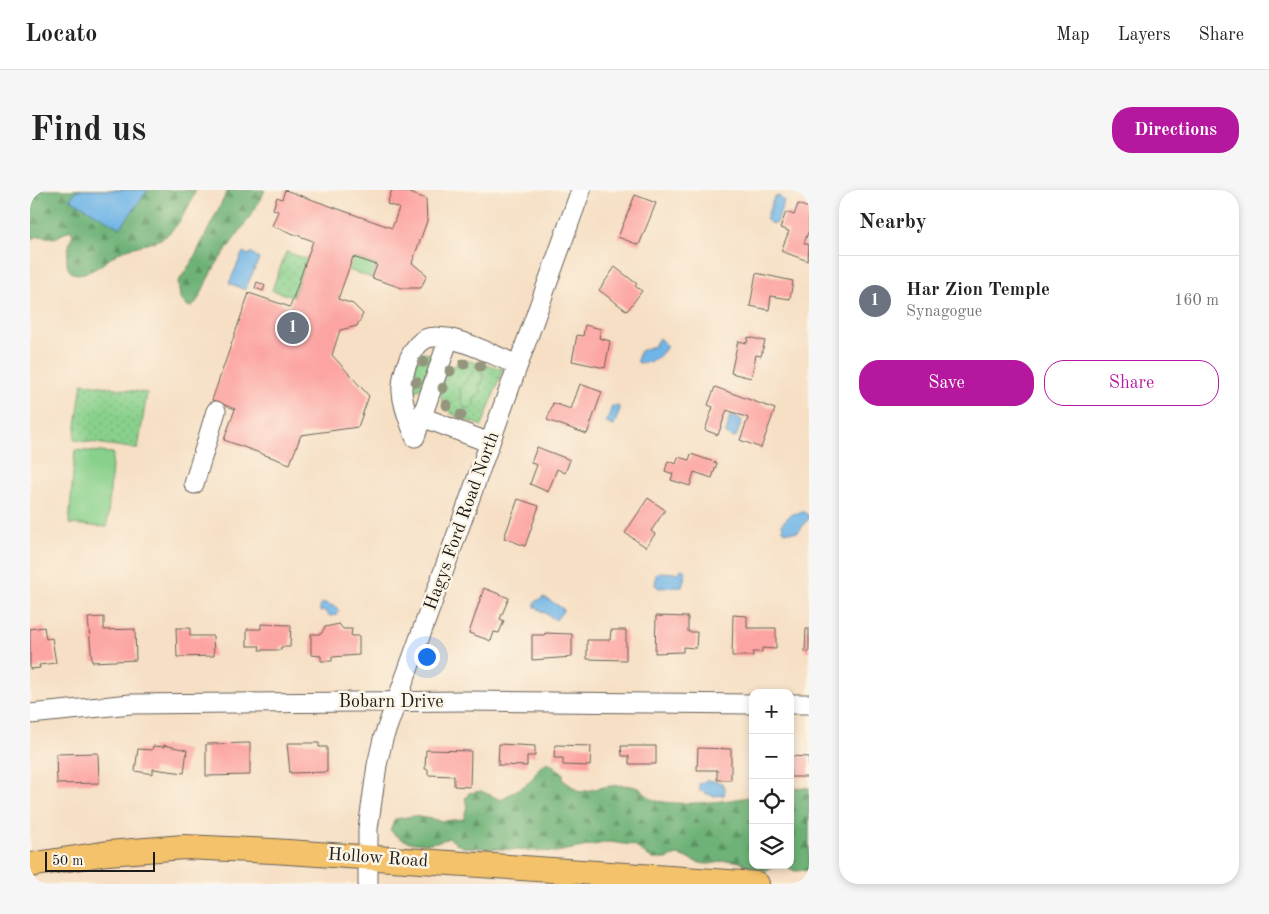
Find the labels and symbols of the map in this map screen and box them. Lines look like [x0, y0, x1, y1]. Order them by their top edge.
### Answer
pin: 1 [277, 309, 309, 347]
street label: Hagys Ford Road North [421, 429, 503, 613]
your location [414, 644, 440, 670]
street label: Bobarn Drive [339, 693, 443, 711]
street label: Hollow Road [327, 846, 429, 870]
scale bar [45, 849, 155, 872]

